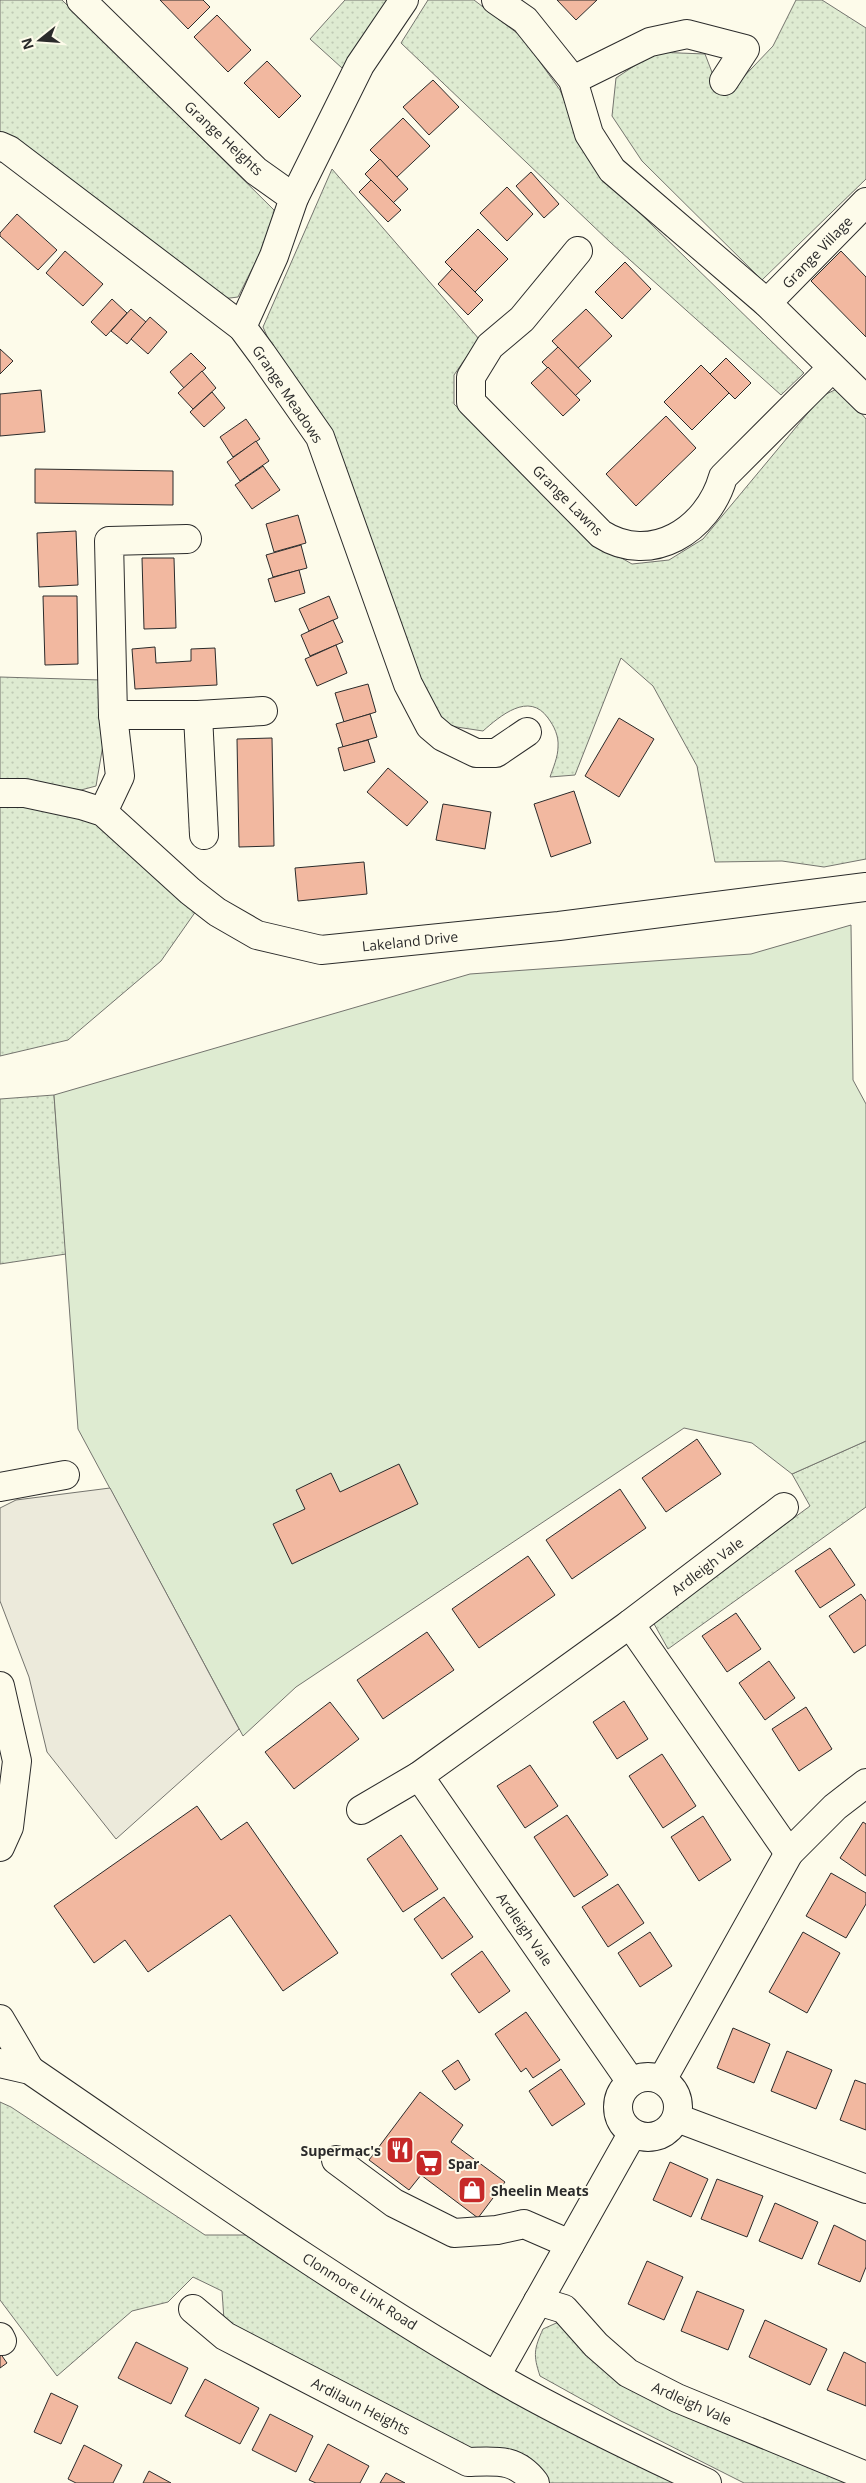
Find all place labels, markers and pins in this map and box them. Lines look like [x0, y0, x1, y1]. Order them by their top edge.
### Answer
restaurant icon: Supermac's [385, 2135, 415, 2165]
place label: Supermac's [301, 2141, 381, 2160]
supermarket icon: Spar [414, 2148, 444, 2178]
place label: Spar [448, 2154, 480, 2173]
shop icon: Sheelin Meats [457, 2175, 487, 2205]
place label: Sheelin Meats [491, 2181, 589, 2200]

